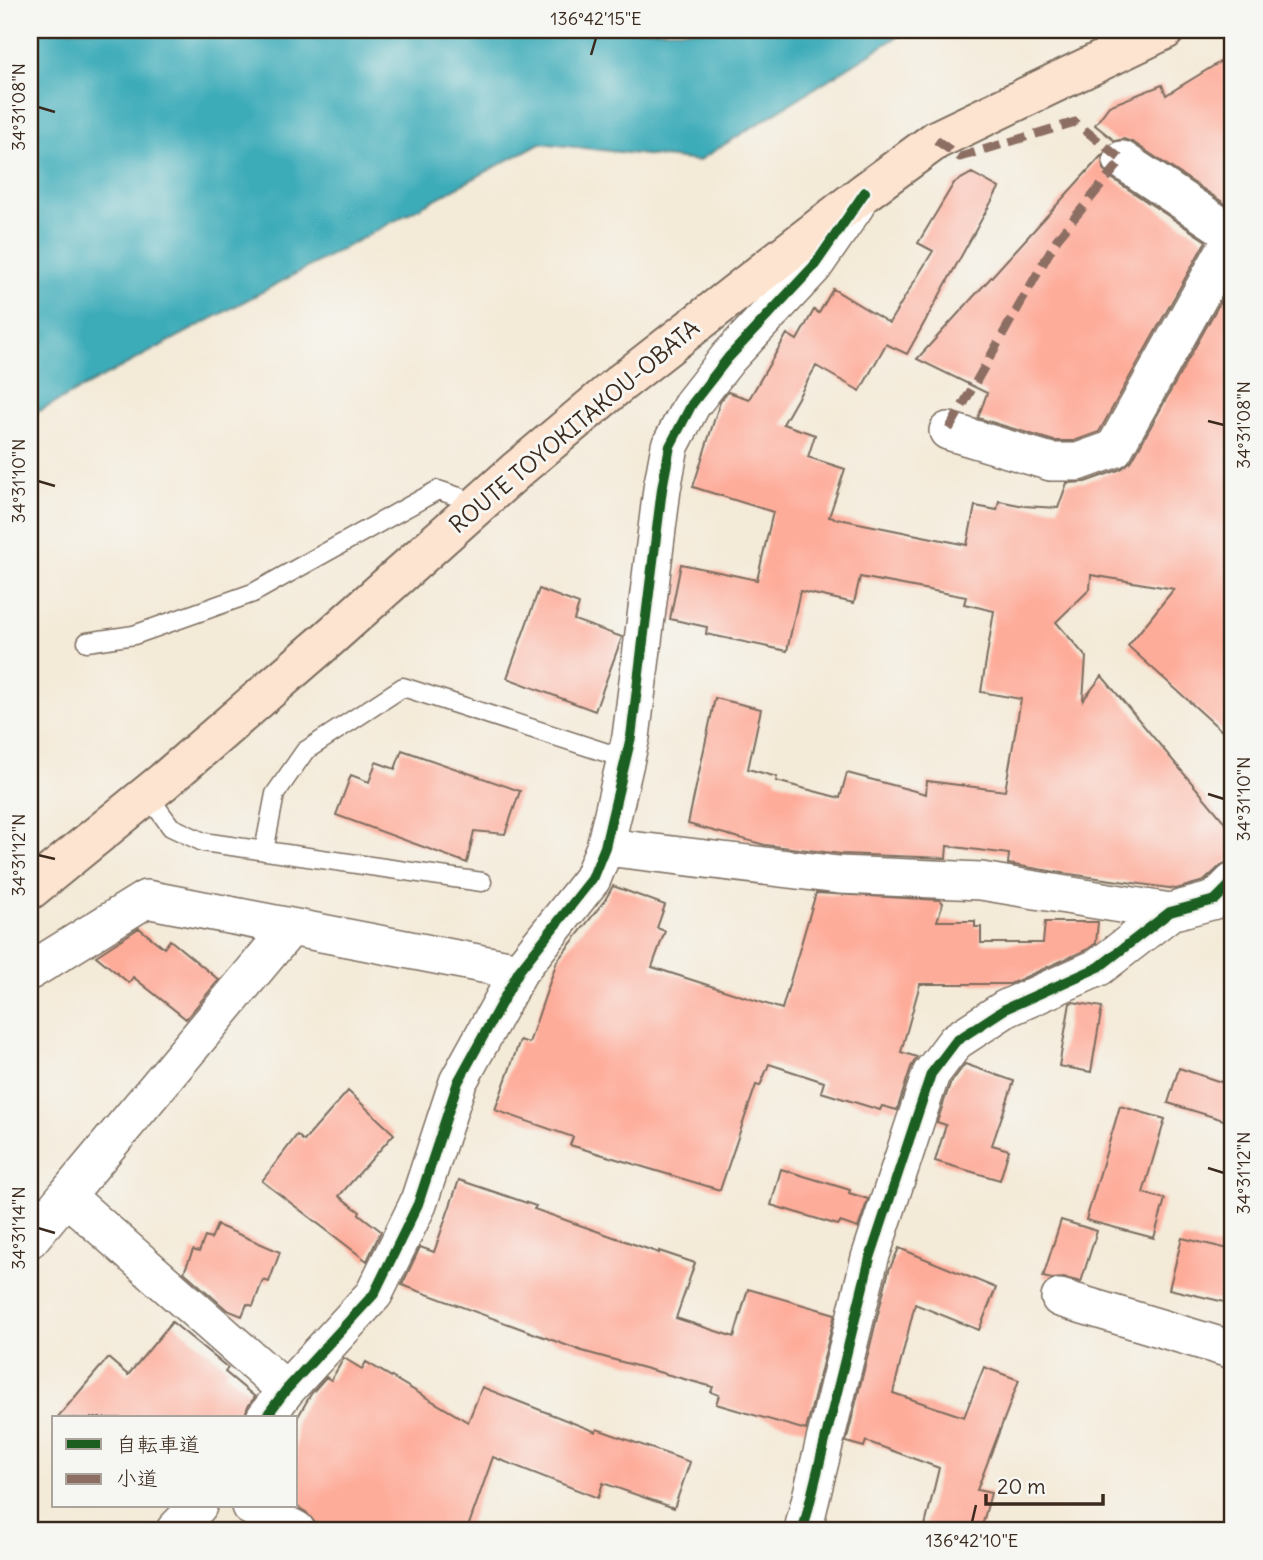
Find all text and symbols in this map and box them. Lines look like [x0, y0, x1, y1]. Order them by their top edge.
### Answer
text: 136°42'15"E [550, 7, 642, 30]
text: 34°31'08"N [7, 63, 30, 151]
street label: ROUTE TOYOKITAKOU-OBATA [443, 313, 705, 539]
text: 34°31'08"N [1232, 381, 1255, 469]
text: 34°31'10"N [7, 439, 30, 523]
text: 34°31'10"N [1232, 757, 1255, 841]
text: 34°31'12"N [7, 814, 30, 896]
text: 34°31'12"N [1232, 1132, 1255, 1214]
text: 34°31'14"N [7, 1186, 30, 1270]
legend [52, 1416, 298, 1508]
text: 自転車道 [116, 1431, 200, 1458]
scale bar [986, 1462, 1104, 1506]
text: 小道 [116, 1465, 158, 1492]
text: 20 m [997, 1473, 1046, 1500]
text: 136°42'10"E [926, 1529, 1018, 1552]

